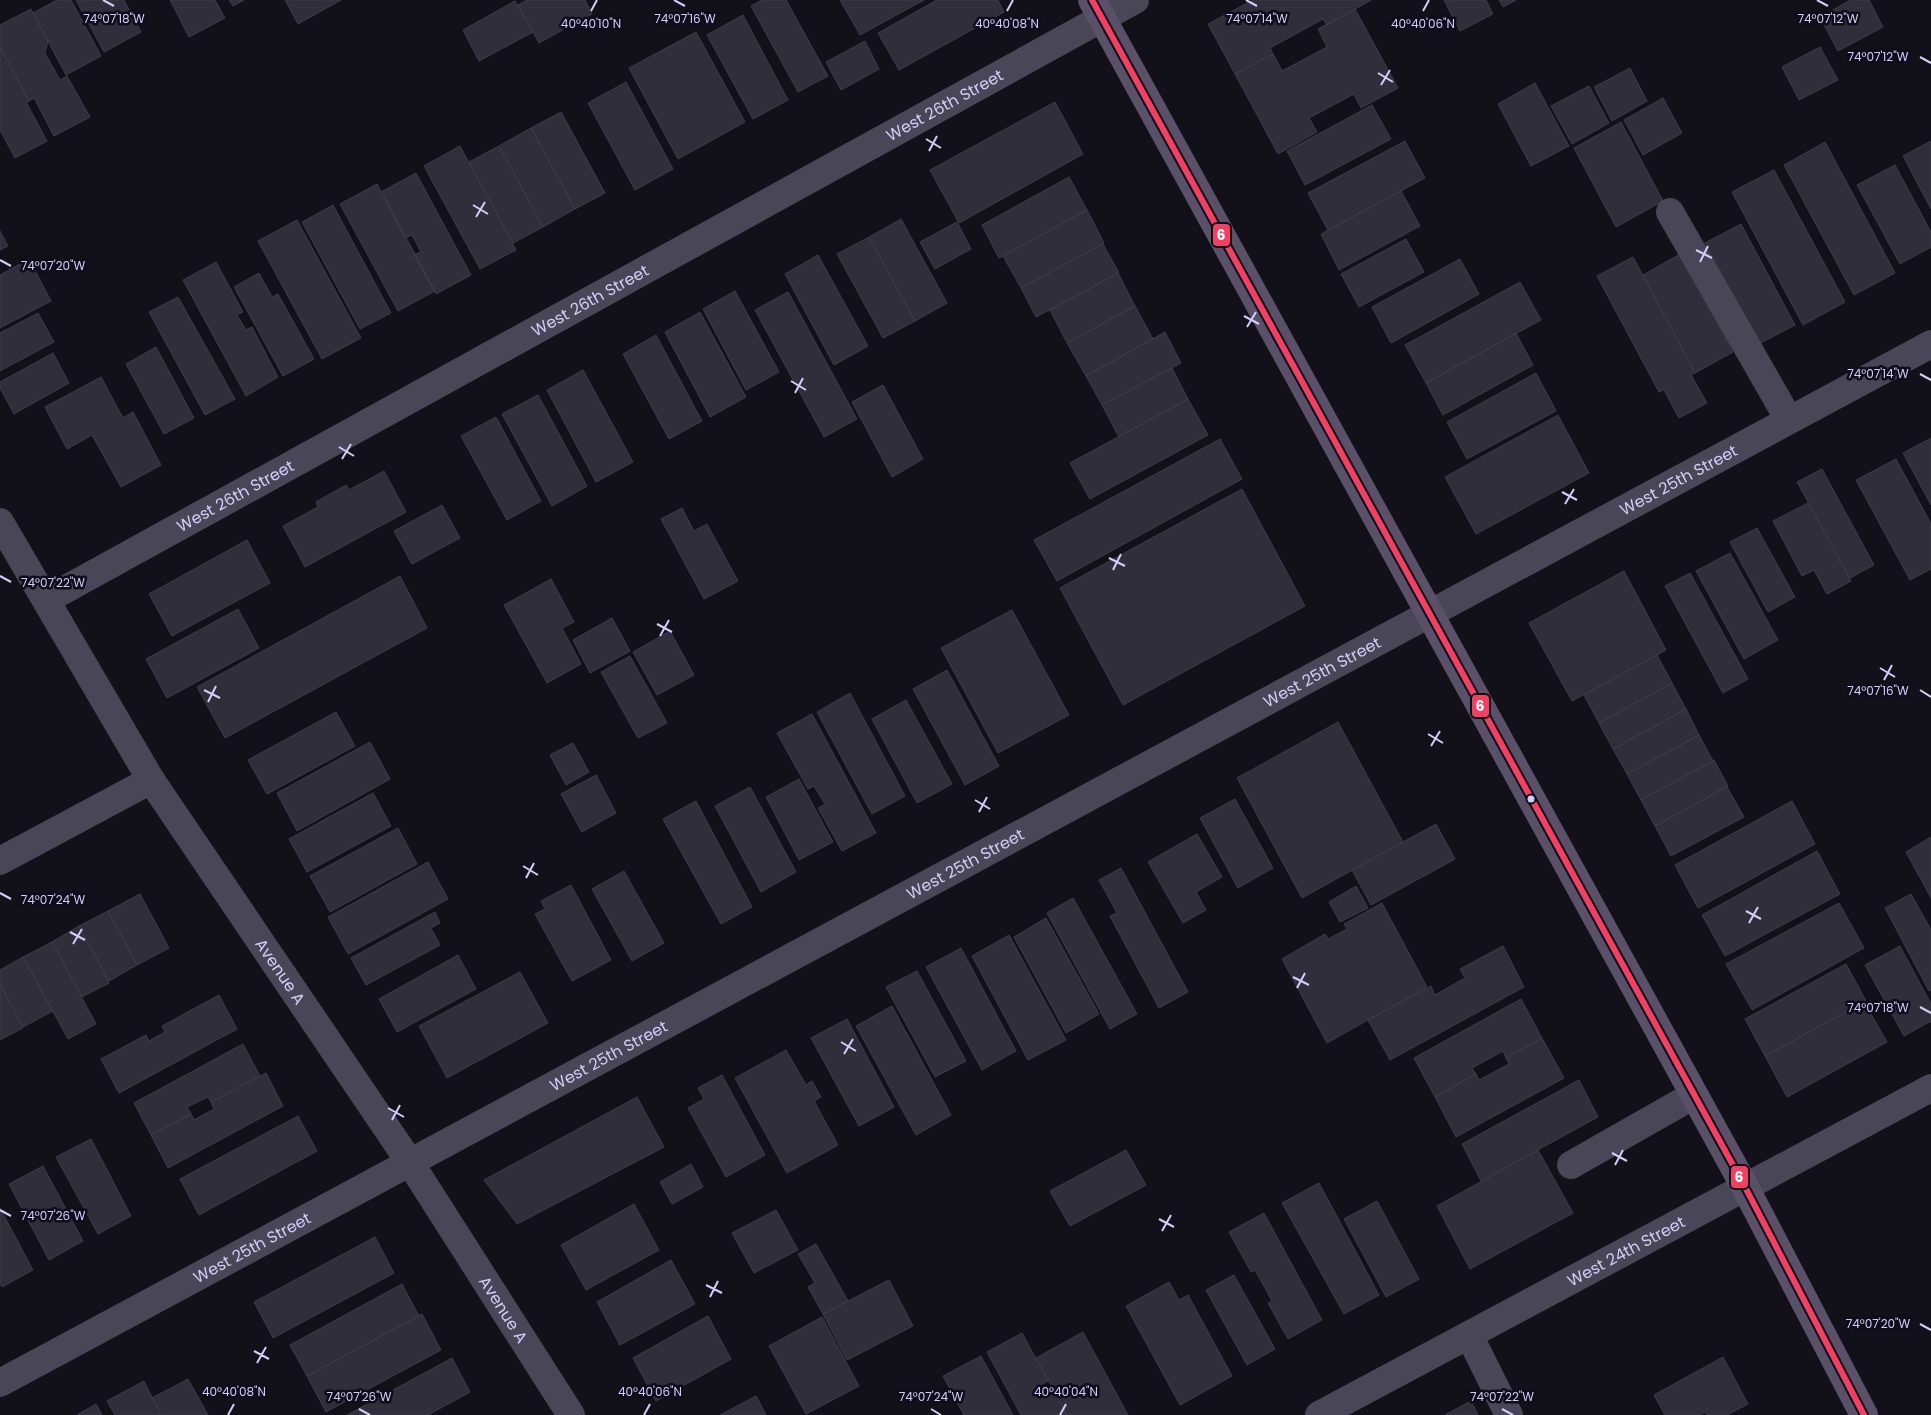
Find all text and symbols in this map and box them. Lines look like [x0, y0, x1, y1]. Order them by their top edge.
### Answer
text: 74°07'18"W [83, 10, 145, 27]
text: 74°07'16"W [654, 10, 716, 27]
text: 74°07'14"W [1226, 10, 1288, 27]
text: 74°07'12"W [1798, 10, 1859, 27]
text: 40°40'10"N [561, 15, 621, 32]
text: 40°40'08"N [975, 15, 1039, 32]
text: 40°40'06"N [1391, 15, 1455, 32]
text: 74°07'12"W [1848, 48, 1909, 65]
street label: West 26th Street [882, 63, 1008, 146]
line badge: 6 [1212, 223, 1231, 247]
text: 6 [1217, 225, 1226, 245]
text: 74°07'20"W [21, 257, 86, 274]
street label: West 26th Street [527, 259, 653, 342]
text: 74°07'14"W [1847, 365, 1909, 382]
street label: West 25th Street [1616, 439, 1742, 521]
street label: West 26th Street [172, 454, 298, 537]
text: 74°07'22"W [21, 574, 85, 591]
street label: West 25th Street [1259, 631, 1385, 713]
text: 74°07'16"W [1847, 682, 1909, 699]
line badge: 6 [1471, 694, 1490, 718]
text: 6 [1476, 696, 1485, 716]
unlabelled marker [1526, 794, 1536, 804]
street label: West 25th Street [902, 823, 1028, 905]
text: 74°07'24"W [21, 891, 86, 908]
street label: Avenue A [250, 934, 311, 1009]
text: 74°07'18"W [1847, 999, 1909, 1016]
street label: West 25th Street [546, 1014, 672, 1097]
line badge: 6 [1730, 1165, 1749, 1189]
text: 6 [1735, 1167, 1744, 1187]
street label: West 25th Street [189, 1206, 315, 1289]
text: 74°07'26"W [21, 1207, 86, 1224]
street label: West 24th Street [1563, 1210, 1689, 1292]
street label: Avenue A [474, 1271, 534, 1347]
text: 74°07'20"W [1846, 1315, 1911, 1332]
text: 40°40'08"N [202, 1383, 266, 1400]
text: 40°40'06"N [618, 1383, 682, 1400]
text: 40°40'04"N [1034, 1383, 1098, 1400]
text: 74°07'26"W [327, 1388, 392, 1405]
text: 74°07'24"W [899, 1388, 964, 1405]
text: 74°07'22"W [1470, 1388, 1534, 1405]

